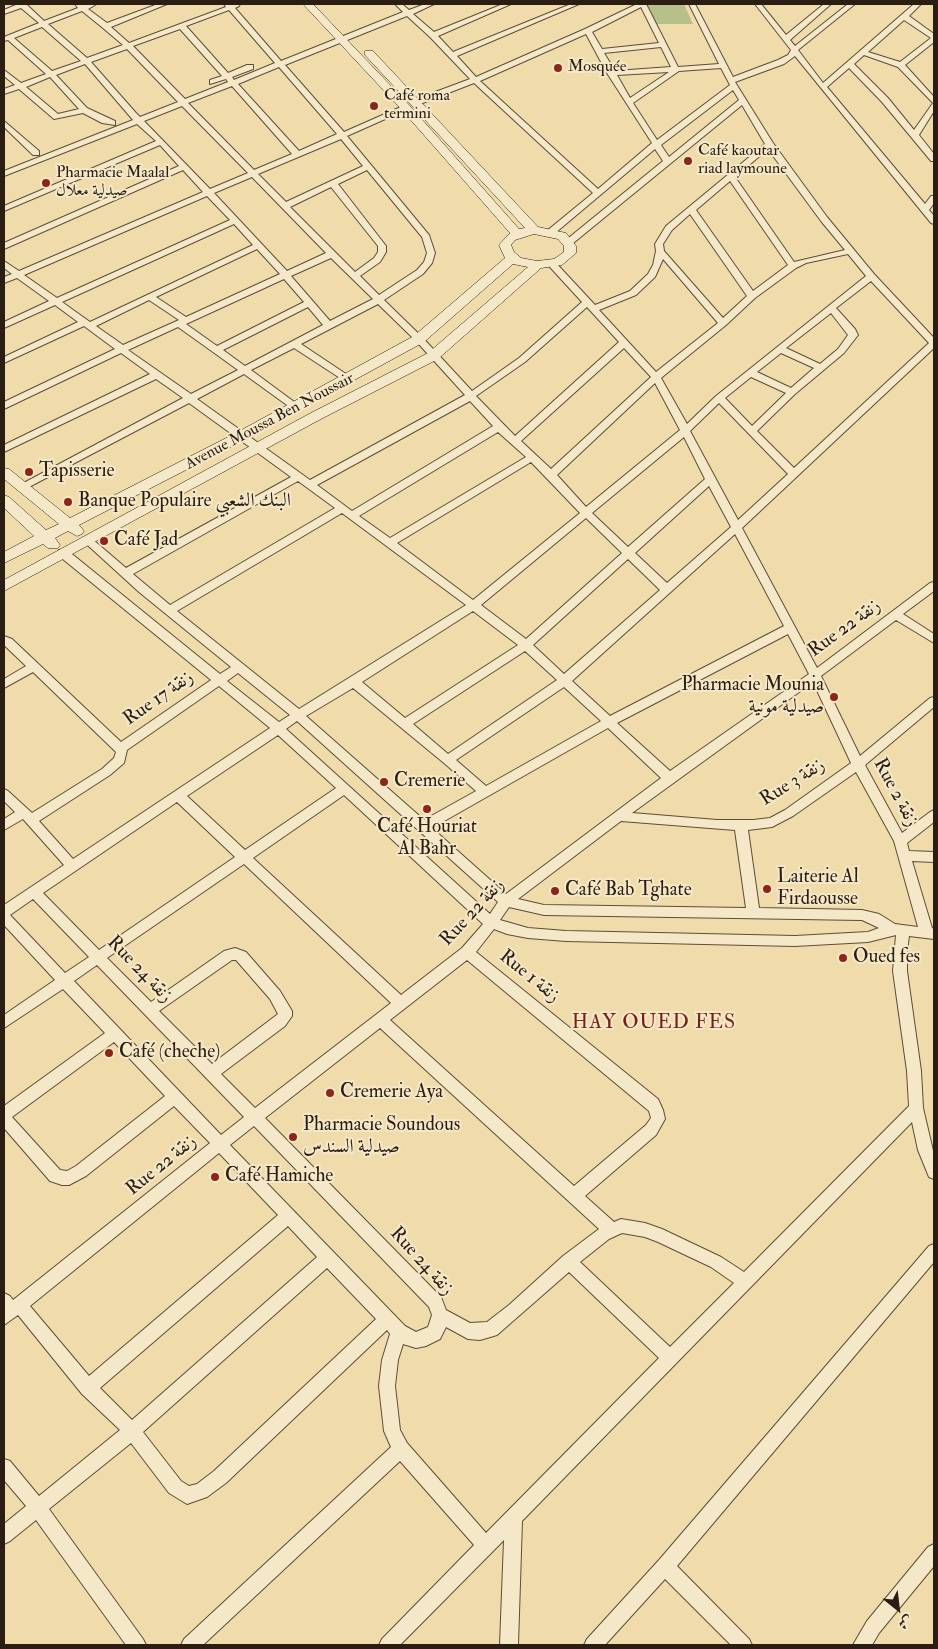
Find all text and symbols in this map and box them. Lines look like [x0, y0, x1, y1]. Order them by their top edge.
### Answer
place label: Mosquée [568, 58, 626, 78]
marker: Mosquée [552, 62, 564, 74]
place label: Café roma termini [384, 87, 450, 125]
marker: Café roma termini [368, 100, 380, 112]
place label: Café kaoutar riad laymoune [698, 142, 787, 180]
marker: Café kaoutar riad laymoune [682, 155, 694, 167]
place label: Pharmacie Maalal صيدلية معلال [56, 164, 169, 202]
marker: Pharmacie Maalal صيدلية معلال [40, 177, 52, 189]
street label: Avenue Moussa Ben Noussair [182, 369, 358, 475]
place label: Tapisserie [39, 461, 114, 483]
marker: Tapisserie [23, 466, 35, 478]
place label: Banque Populaire البنك الشعبي [78, 491, 291, 513]
marker: Banque Populaire البنك الشعبي [62, 496, 74, 508]
place label: Café Jad [114, 530, 178, 552]
marker: Café Jad [98, 535, 110, 547]
street label: Rue 22 زنقة [804, 595, 886, 663]
street label: Rue 17 زنقة [120, 667, 198, 731]
place label: Pharmacie Mounia صيدلية مونية [681, 675, 824, 719]
marker: Pharmacie Mounia صيدلية مونية [828, 691, 840, 703]
street label: Rue 3 زنقة [756, 754, 830, 812]
street label: Rue 2 زنقة [867, 755, 923, 831]
place label: Cremerie [394, 771, 465, 793]
marker: Cremerie [378, 776, 390, 788]
marker: Café Houriat Al Bahr [421, 803, 433, 815]
place label: Café Houriat Al Bahr [377, 817, 477, 861]
place label: Laiterie Al Firdaousse [777, 867, 859, 911]
street label: Rue 22 زنقة [436, 875, 510, 951]
place label: Café Bab Tghate [565, 880, 692, 902]
marker: Laiterie Al Firdaousse [761, 883, 773, 895]
marker: Café Bab Tghate [549, 885, 561, 897]
street label: Rue 24 زنقة [101, 932, 177, 1008]
street label: Rue 1 زنقة [494, 946, 564, 1008]
place label: Oued fes [853, 947, 920, 969]
marker: Oued fes [837, 952, 849, 964]
district label: HAY OUED FES [570, 1012, 738, 1036]
place label: Café (cheche) [119, 1042, 220, 1064]
marker: Café (cheche) [103, 1047, 115, 1059]
place label: Cremerie Aya [340, 1082, 443, 1104]
marker: Cremerie Aya [324, 1087, 336, 1099]
place label: Pharmacie Soundous صيدلية السندس [303, 1115, 460, 1159]
street label: Rue 22 زنقة [122, 1131, 202, 1201]
marker: Pharmacie Soundous صيدلية السندس [287, 1131, 299, 1143]
place label: Café Hamiche [225, 1166, 333, 1188]
marker: Café Hamiche [209, 1171, 221, 1183]
street label: Rue 24 زنقة [384, 1223, 458, 1301]
north arrow [873, 1584, 923, 1634]
text: ش [895, 1612, 916, 1633]

